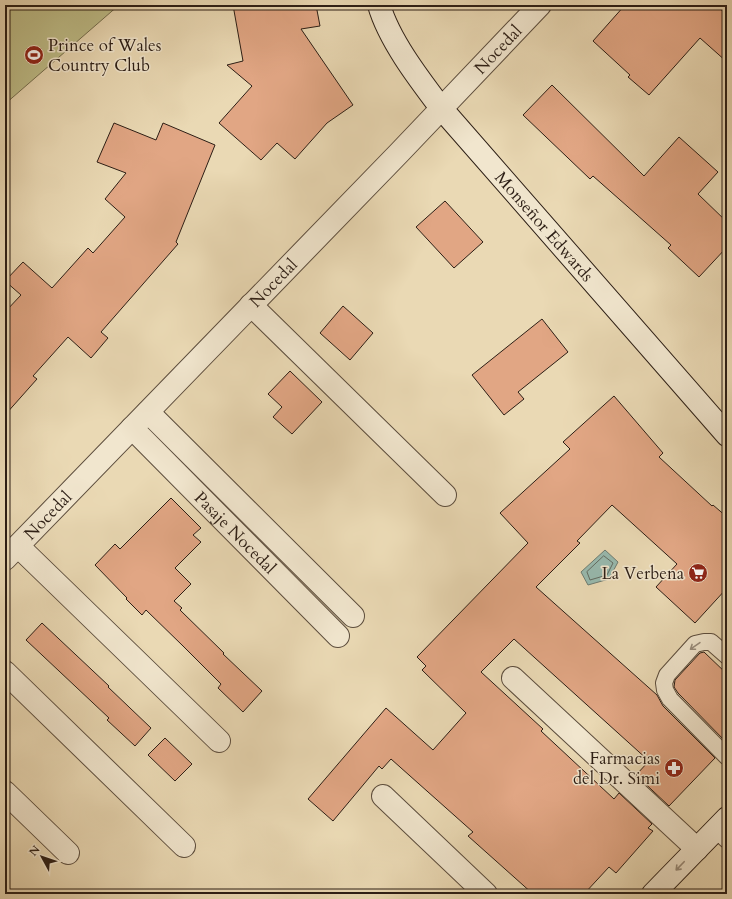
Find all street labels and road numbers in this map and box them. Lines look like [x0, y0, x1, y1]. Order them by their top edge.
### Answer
street label: Nocedal [469, 19, 527, 79]
street label: Monseñor Edwards [490, 166, 599, 287]
street label: Nocedal [244, 253, 303, 312]
street label: Nocedal [18, 485, 77, 545]
street label: Pasaje Nocedal [189, 486, 282, 579]

